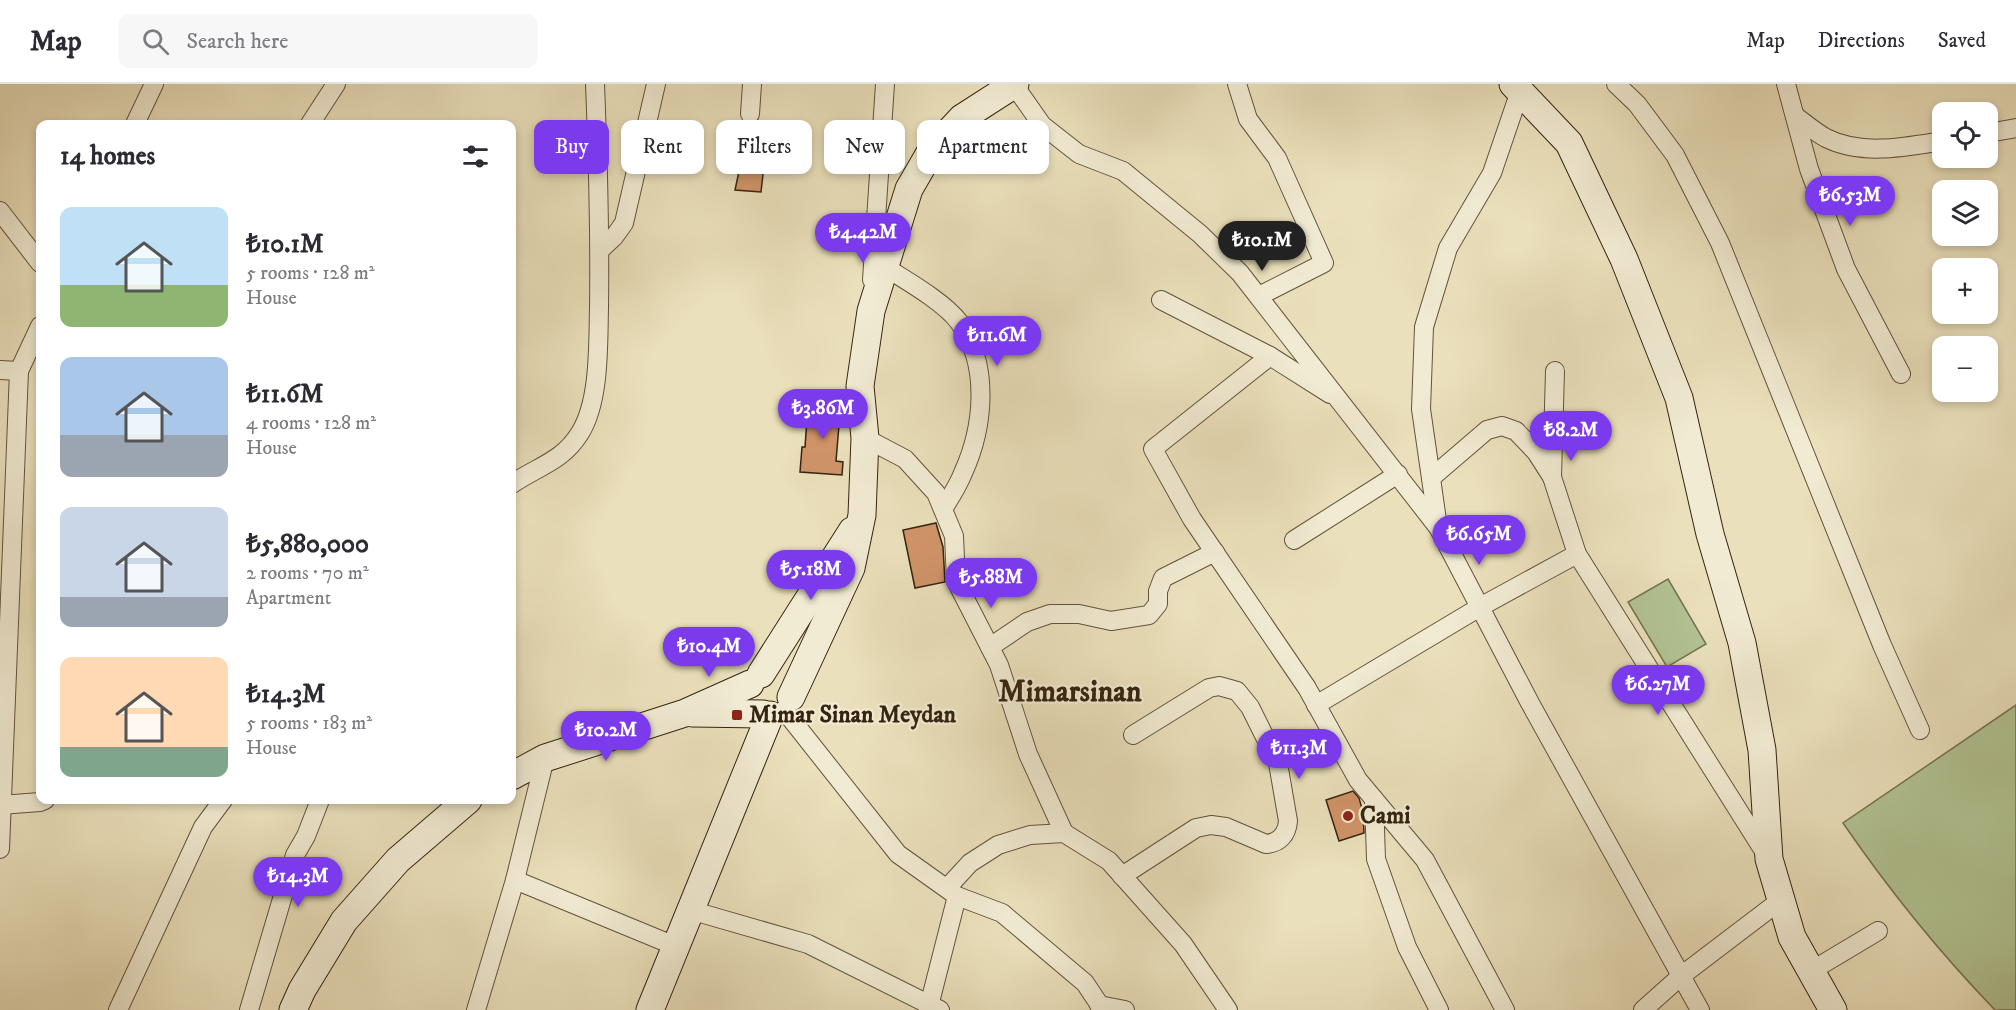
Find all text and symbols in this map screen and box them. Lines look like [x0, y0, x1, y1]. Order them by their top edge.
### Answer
search box [118, 14, 538, 68]
text: Map [30, 24, 82, 59]
icon: search [139, 25, 172, 58]
text: Search here [187, 28, 288, 55]
text: Map [1746, 28, 1785, 54]
text: Directions [1818, 28, 1905, 54]
text: Saved [1938, 28, 1986, 54]
map controls [1932, 102, 1998, 402]
button: locate [1932, 102, 1998, 168]
chip: Buy [534, 120, 609, 174]
chip: Rent [621, 120, 704, 174]
chip: Filters [716, 120, 812, 174]
chip: New [824, 120, 905, 174]
chip: Apartment [917, 120, 1049, 174]
text: 14 homes [60, 140, 155, 173]
icon: filters [459, 140, 492, 173]
pin: ₺6.53M [1801, 176, 1899, 227]
button: layers [1932, 180, 1998, 246]
text: ₺6.53M [1819, 183, 1881, 208]
pin: ₺4.42M [814, 213, 912, 264]
text: ₺4.42M [829, 220, 897, 245]
pin: ₺10.1M [1213, 221, 1311, 272]
text: ₺10.1M [246, 228, 324, 261]
text: ₺10.1M [1232, 228, 1292, 253]
icon: home [108, 231, 180, 303]
button: + [1932, 258, 1998, 324]
text: 5 rooms · 128 m² [246, 261, 375, 286]
text: House [246, 286, 297, 311]
pin: ₺11.6M [948, 316, 1046, 367]
text: ₺11.6M [967, 323, 1027, 348]
button: − [1932, 336, 1998, 402]
text: ₺11.6M [246, 378, 323, 411]
icon: home [108, 381, 180, 453]
pin: ₺3.86M [774, 389, 872, 440]
text: ₺3.86M [792, 396, 854, 421]
text: 4 rooms · 128 m² [246, 411, 376, 436]
pin: ₺8.2M [1529, 411, 1613, 462]
text: ₺8.2M [1544, 418, 1598, 443]
text: House [246, 436, 297, 461]
pin: ₺6.65M [1430, 515, 1528, 566]
text: ₺6.65M [1446, 522, 1512, 547]
text: ₺5,880,000 [246, 528, 369, 561]
icon: home [108, 531, 180, 603]
pin: ₺5.18M [762, 550, 860, 601]
text: ₺5.18M [780, 557, 842, 582]
pin: ₺5.88M [942, 558, 1040, 609]
text: 2 rooms · 70 m² [246, 561, 369, 586]
text: ₺5.88M [959, 565, 1023, 590]
text: Apartment [246, 586, 331, 611]
pin: ₺10.4M [660, 627, 758, 678]
text: ₺10.4M [677, 634, 741, 659]
pin: ₺6.27M [1609, 665, 1707, 716]
text: ₺6.27M [1626, 672, 1690, 697]
district label: Mimarsinan [998, 674, 1142, 711]
text: ₺14.3M [246, 678, 326, 711]
icon: home [108, 681, 180, 753]
place label: Mimar Sinan Meydan [749, 700, 957, 730]
marker: Mimar Sinan Meydan [730, 708, 744, 722]
text: 5 rooms · 183 m² [246, 711, 372, 736]
pin: ₺10.2M [557, 711, 655, 762]
text: ₺10.2M [575, 718, 637, 743]
pin: ₺11.3M [1250, 729, 1348, 780]
text: House [246, 736, 297, 761]
text: ₺11.3M [1271, 736, 1327, 761]
place label: Cami [1360, 801, 1410, 831]
marker: Cami [1341, 809, 1355, 823]
pin: ₺14.3M [249, 857, 347, 908]
text: ₺14.3M [267, 864, 329, 889]

